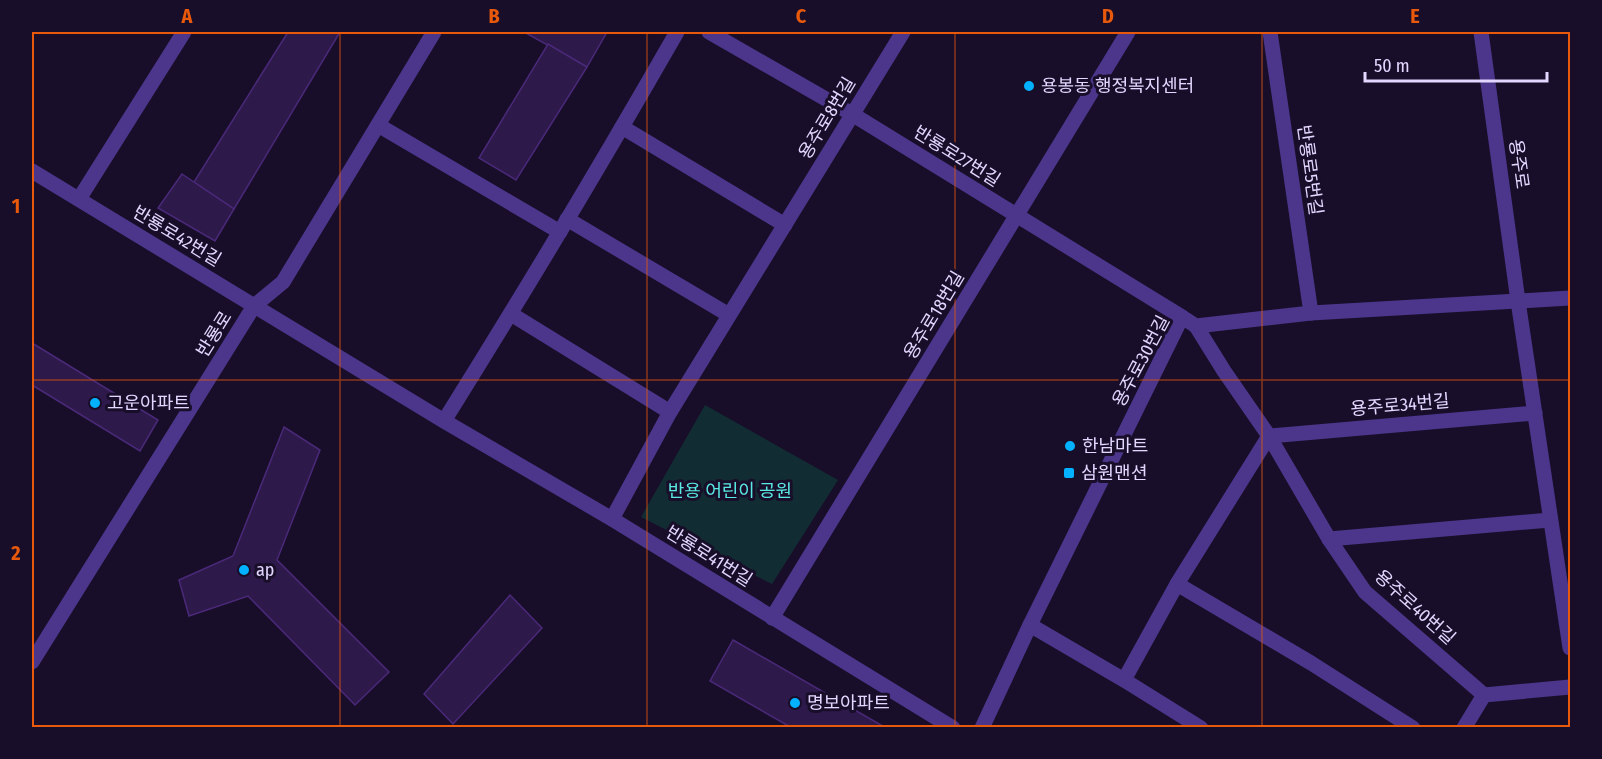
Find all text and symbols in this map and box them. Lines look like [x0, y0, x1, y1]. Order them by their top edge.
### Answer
text: A [181, 4, 194, 28]
text: B [488, 4, 500, 28]
text: C [796, 4, 807, 28]
text: D [1102, 4, 1114, 28]
text: E [1410, 4, 1420, 28]
scale bar [1365, 45, 1546, 83]
text: 50 m [1374, 55, 1410, 77]
street label: 용주로8번길 [794, 73, 860, 163]
place label: 용봉동 행정복지센터 [1041, 75, 1194, 97]
marker: 용봉동 행정복지센터 [1022, 79, 1036, 93]
street label: 반룡로27번길 [910, 121, 1004, 191]
street label: 반룡로5번길 [1293, 123, 1327, 217]
street label: 용주로 [1505, 138, 1533, 190]
text: 1 [12, 194, 20, 218]
street label: 반룡로42번길 [129, 201, 225, 271]
street label: 용주로18번길 [899, 267, 969, 363]
street label: 반룡로 [192, 307, 236, 361]
street label: 용주로30번길 [1108, 312, 1174, 410]
street label: 용주로34번길 [1349, 390, 1451, 420]
place label: 고운아파트 [107, 392, 190, 414]
marker: 고운아파트 [88, 396, 102, 410]
place label: 한남마트 [1082, 435, 1148, 457]
marker: 한남마트 [1063, 439, 1077, 453]
place label: 삼원맨션 [1081, 462, 1147, 484]
marker: 삼원맨션 [1062, 466, 1076, 480]
park label: 반용 어린이 공원 [668, 480, 792, 502]
street label: 반룡로41번길 [662, 521, 756, 591]
text: 2 [10, 541, 21, 565]
place label: ap [256, 559, 274, 581]
marker: ap [237, 563, 251, 577]
street label: 용주로40번길 [1370, 565, 1460, 649]
place label: 명보아파트 [807, 692, 890, 714]
marker: 명보아파트 [788, 696, 802, 710]

